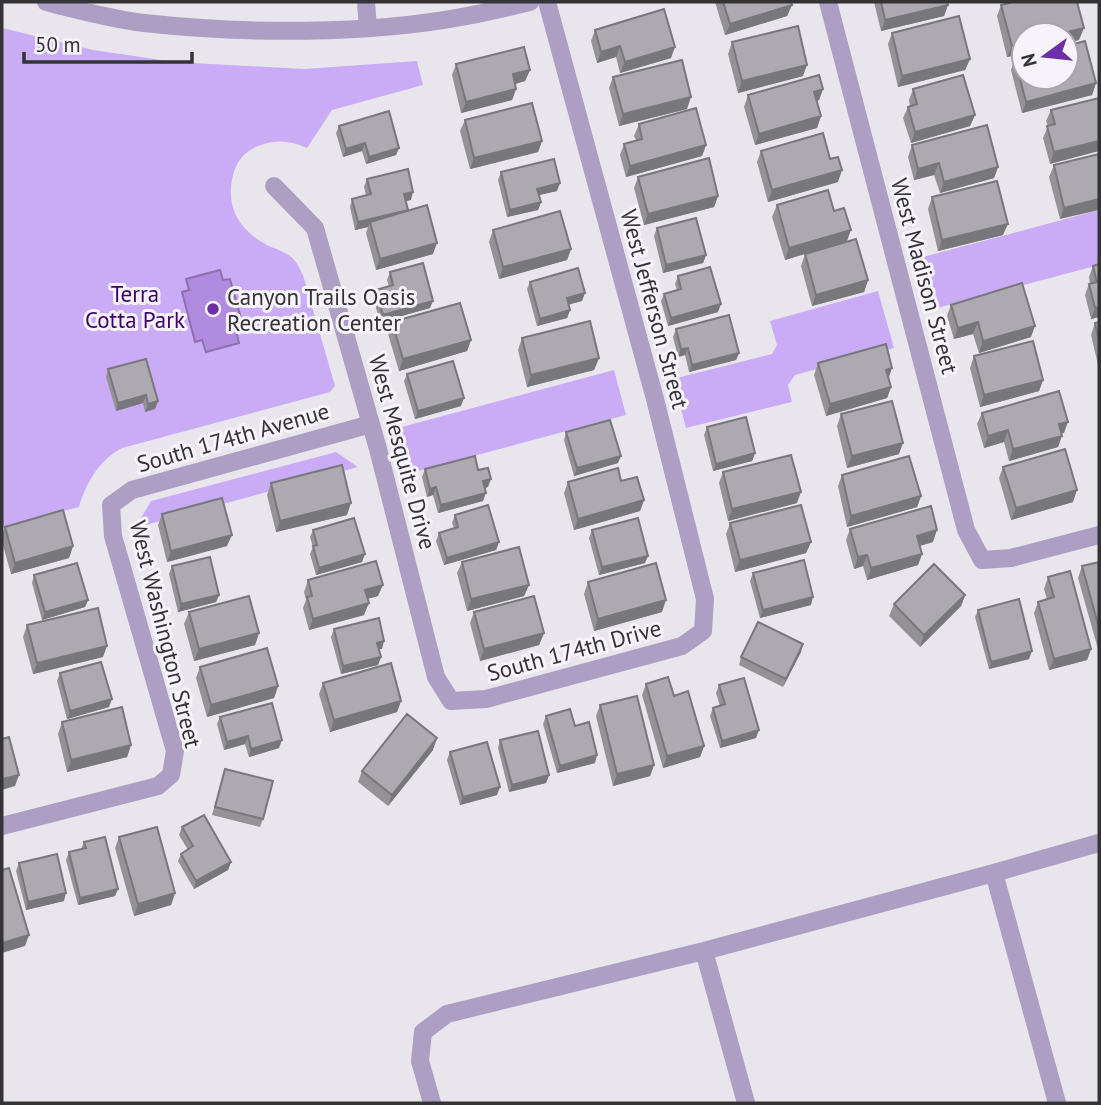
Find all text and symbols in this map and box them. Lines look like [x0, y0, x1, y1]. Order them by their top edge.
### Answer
scale bar [24, 21, 192, 65]
north arrow [1010, 21, 1080, 91]
text: 50 m [35, 31, 81, 58]
text: N [1015, 51, 1042, 70]
street label: West Madison Street [885, 175, 965, 377]
street label: West Jefferson Street [614, 206, 696, 412]
park label: Terra Cotta Park [85, 279, 185, 334]
place label: Canyon Trails Oasis Recreation Center [227, 282, 416, 337]
marker: Canyon Trails Oasis Recreation Center [205, 301, 221, 317]
street label: West Mesquite Drive [363, 351, 443, 553]
street label: South 174th Avenue [134, 396, 332, 478]
street label: West Washington Street [124, 517, 208, 751]
street label: South 174th Drive [484, 613, 664, 687]

